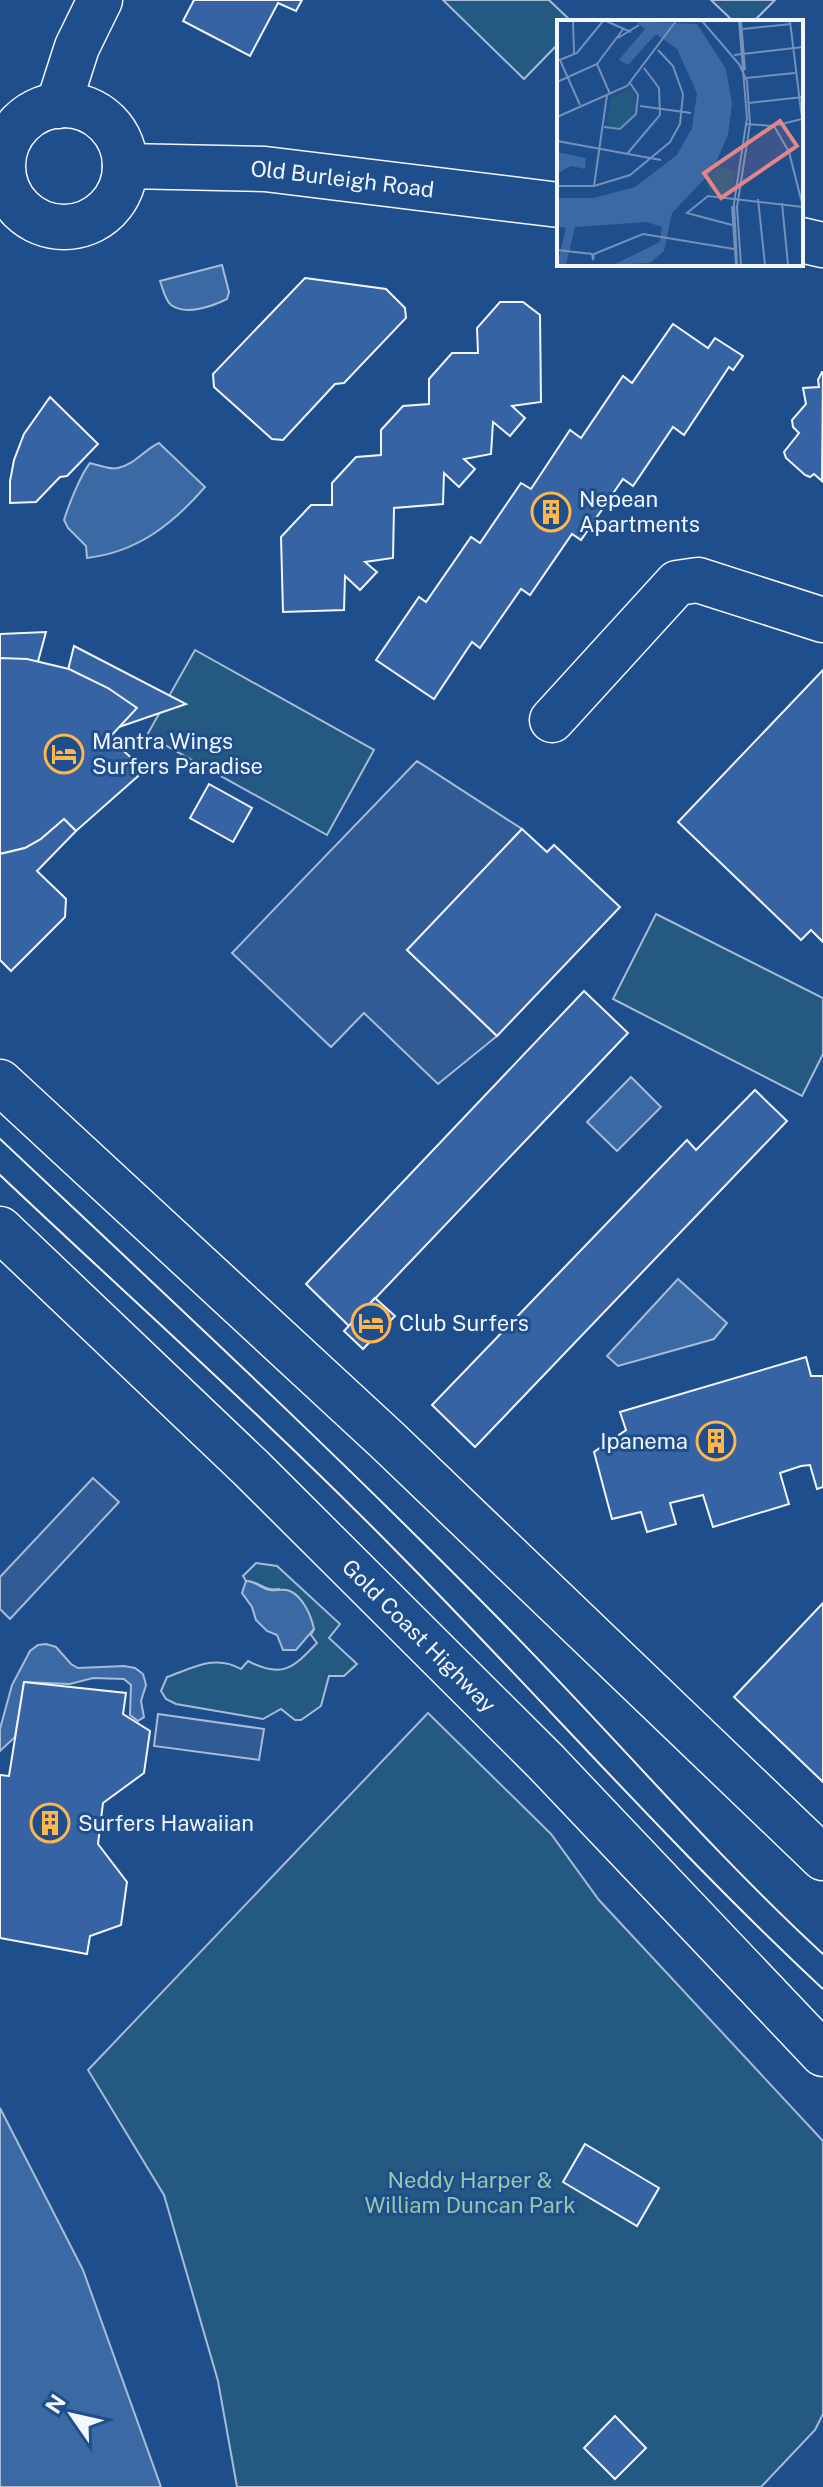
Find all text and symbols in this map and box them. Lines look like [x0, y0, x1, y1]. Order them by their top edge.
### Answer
inset map [557, 20, 803, 266]
street label: Old Burleigh Road [250, 156, 436, 203]
place label: Nepean Apartments [579, 486, 700, 537]
building icon: Nepean Apartments [530, 491, 572, 533]
place label: Mantra Wings Surfers Paradise [92, 728, 263, 779]
hotel icon: Mantra Wings Surfers Paradise [43, 733, 85, 775]
hotel icon: Club Surfers [350, 1302, 392, 1344]
place label: Club Surfers [399, 1310, 529, 1336]
building icon: Ipanema [695, 1420, 737, 1462]
place label: Ipanema [600, 1428, 688, 1454]
street label: Gold Coast Highway [337, 1554, 502, 1718]
building icon: Surfers Hawaiian [29, 1802, 71, 1844]
place label: Surfers Hawaiian [78, 1810, 254, 1836]
park label: Neddy Harper & William Duncan Park [364, 2167, 576, 2218]
north arrow [32, 2375, 112, 2455]
text: N [40, 2389, 71, 2418]

